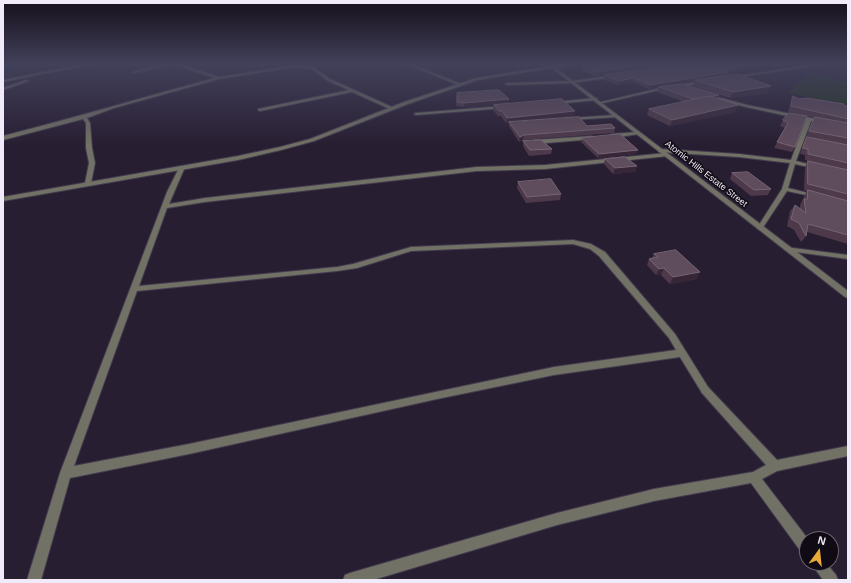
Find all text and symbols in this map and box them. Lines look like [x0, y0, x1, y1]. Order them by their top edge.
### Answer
street label: Atomic Hills Estate Street [663, 138, 749, 210]
north arrow [799, 531, 839, 571]
text: N [816, 534, 827, 547]

